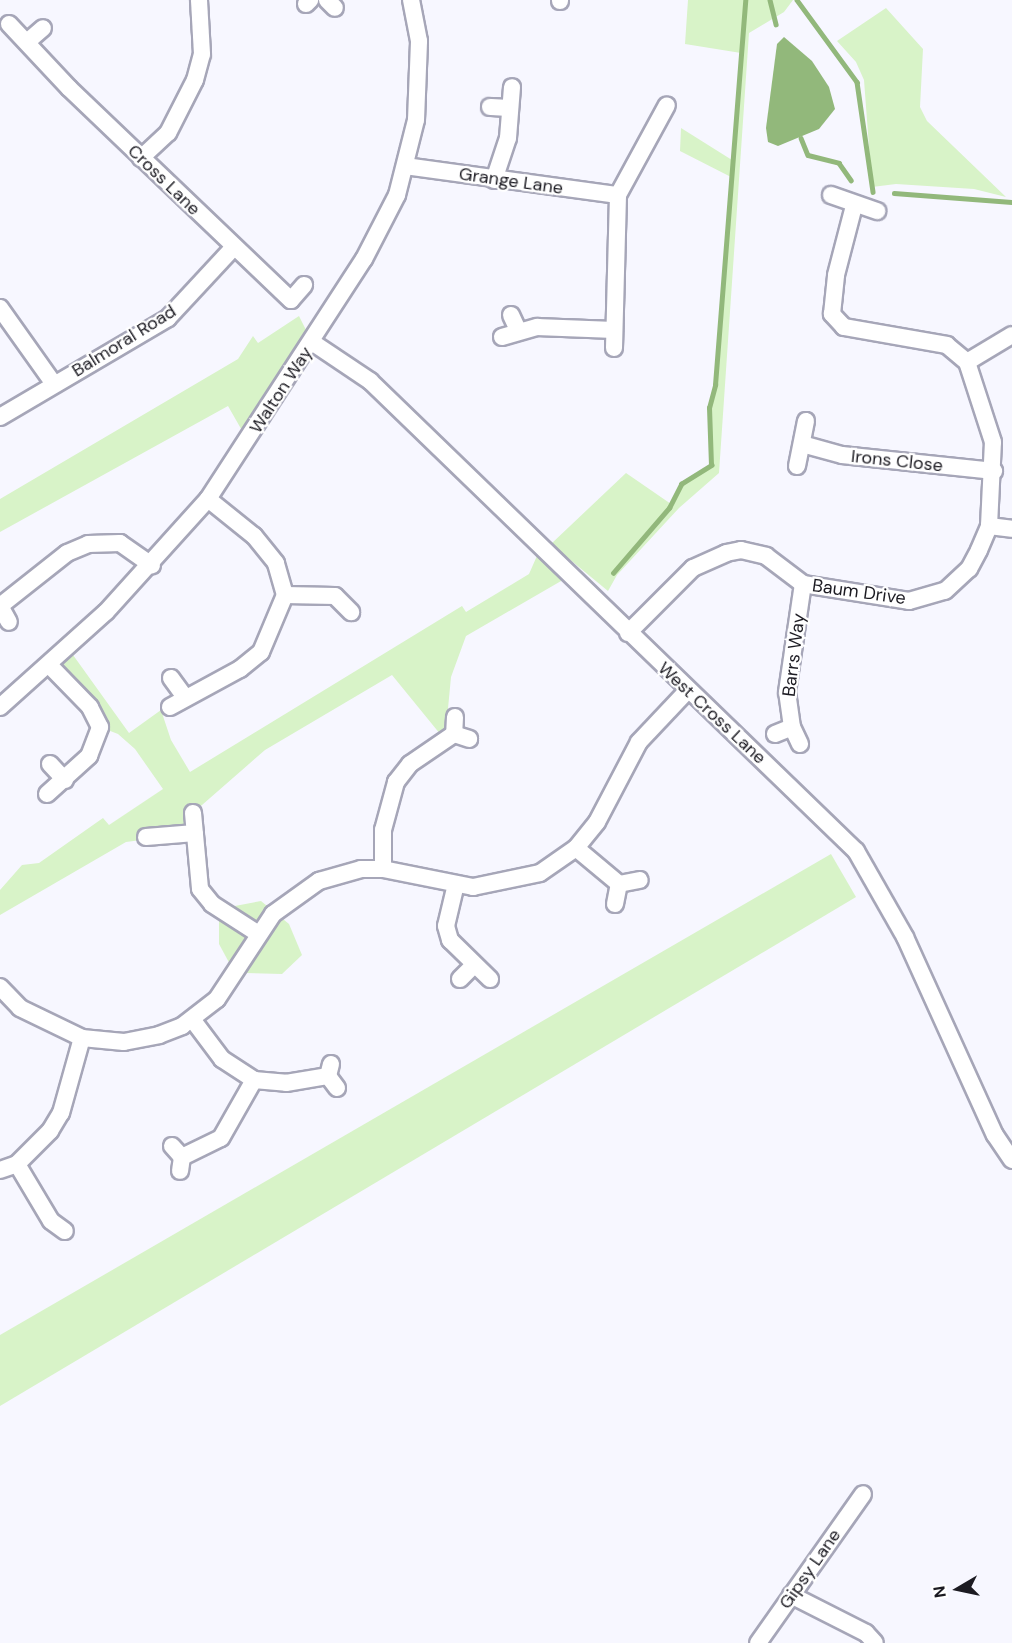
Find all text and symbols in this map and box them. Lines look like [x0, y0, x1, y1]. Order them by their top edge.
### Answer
street label: Cross Lane [123, 140, 205, 220]
street label: Grange Lane [458, 163, 564, 199]
street label: Balmoral Road [68, 300, 180, 382]
street label: Walton Way [245, 343, 317, 437]
street label: Irons Close [850, 445, 944, 477]
street label: Baum Drive [811, 575, 907, 609]
street label: Barrs Way [778, 612, 810, 698]
street label: West Cross Lane [654, 657, 770, 769]
street label: Gipsy Lane [775, 1525, 845, 1613]
north arrow [928, 1559, 988, 1619]
text: N [928, 1584, 951, 1599]

